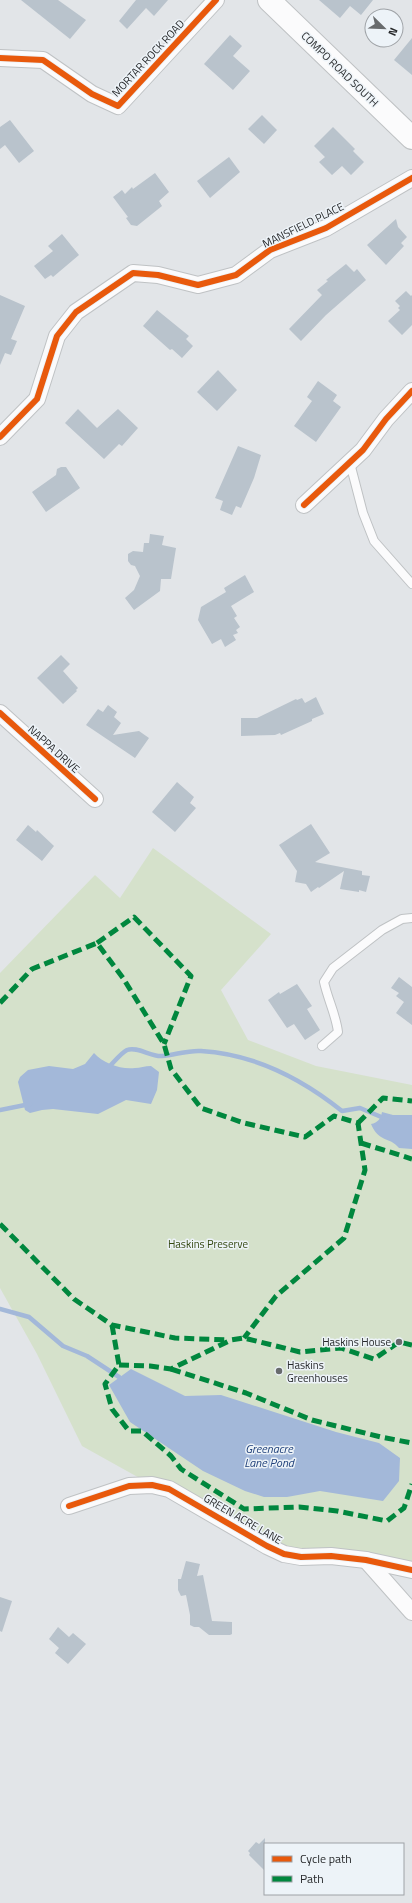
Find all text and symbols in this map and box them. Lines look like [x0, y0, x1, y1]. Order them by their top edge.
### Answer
north arrow [364, 8, 404, 48]
street label: MORTAR ROCK ROAD [108, 16, 188, 100]
text: N [384, 25, 402, 39]
street label: COMPO ROAD SOUTH [298, 28, 382, 110]
street label: MANSFIELD PLACE [260, 198, 346, 252]
street label: NAPPA DRIVE [25, 721, 83, 777]
park label: Haskins Preserve [168, 1236, 249, 1252]
place label: Haskins House [322, 1334, 391, 1350]
marker: Haskins House [394, 1337, 404, 1347]
place label: Haskins Greenhouses [287, 1357, 348, 1386]
marker: Haskins Greenhouses [274, 1366, 284, 1376]
water label: Greenacre Lane Pond [244, 1439, 296, 1472]
street label: GREEN ACRE LANE [201, 1490, 285, 1548]
legend [264, 1843, 404, 1895]
text: Cycle path [300, 1849, 352, 1868]
text: Path [300, 1869, 324, 1888]

